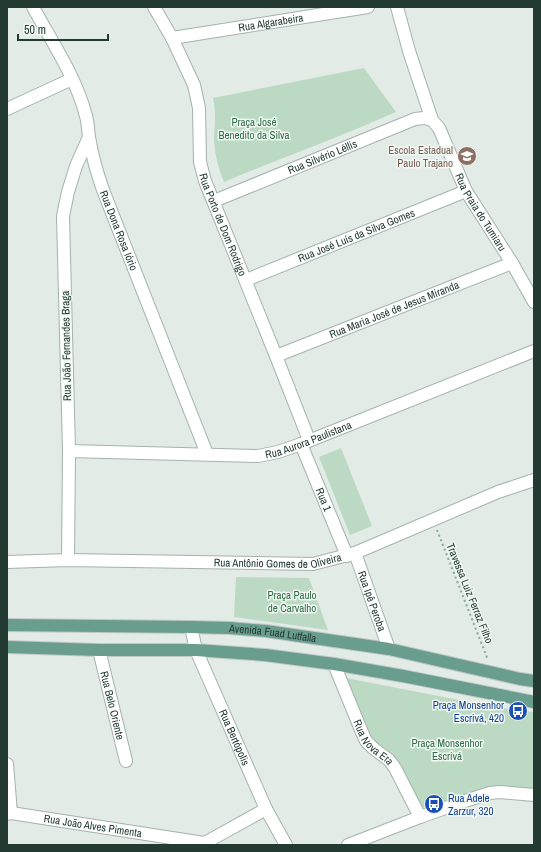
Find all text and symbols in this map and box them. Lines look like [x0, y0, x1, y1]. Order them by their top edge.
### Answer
street label: Rua Algarabeira [237, 10, 304, 34]
scale bar [18, 16, 108, 42]
text: 50 m [24, 22, 46, 38]
park label: Praça José Benedito da Silva [218, 115, 290, 142]
street label: Rua Silvério Léllis [286, 136, 359, 177]
place label: Escola Estadual Paulo Trajano [388, 143, 453, 170]
school or university icon: Escola Estadual Paulo Trajano [456, 145, 478, 167]
street label: Rua Praia do Tumiaru [452, 171, 509, 254]
street label: Rua Porto de Dom Rodrigo [196, 172, 250, 278]
street label: Rua Dona Rosa Iório [97, 188, 141, 272]
street label: Rua José Luís da Silva Gomes [296, 205, 417, 265]
street label: Rua Maria José de Jesus Miranda [327, 278, 461, 341]
street label: Rua João Fernandes Braga [58, 291, 74, 401]
street label: Rua Aurora Paulistana [264, 418, 353, 461]
street label: Rua 1 [313, 486, 335, 513]
street label: Travessa Luiz Ferraz Filho [443, 541, 497, 645]
street label: Rua Antônio Gomes de Oliveira [214, 550, 343, 571]
street label: Rua Ipê Peroba [355, 569, 389, 633]
park label: Praça Paulo de Carvalho [267, 588, 317, 615]
street label: Avenida Fuad Lutfalla [227, 621, 317, 645]
street label: Rua Belo Oriente [97, 670, 128, 741]
place label: Praça Monsenhor Escrivá, 420 [433, 698, 504, 725]
bus stop icon: Praça Monsenhor Escrivá, 420 [507, 700, 529, 722]
street label: Rua Bertópolis [216, 707, 253, 768]
street label: Rua Nova Era [350, 717, 397, 767]
park label: Praça Monsenhor Escrivá [411, 736, 483, 763]
place label: Rua Adele Zarzur, 320 [448, 791, 494, 818]
bus stop icon: Rua Adele Zarzur, 320 [423, 793, 445, 815]
street label: Rua João Alves Pimenta [43, 811, 143, 840]

